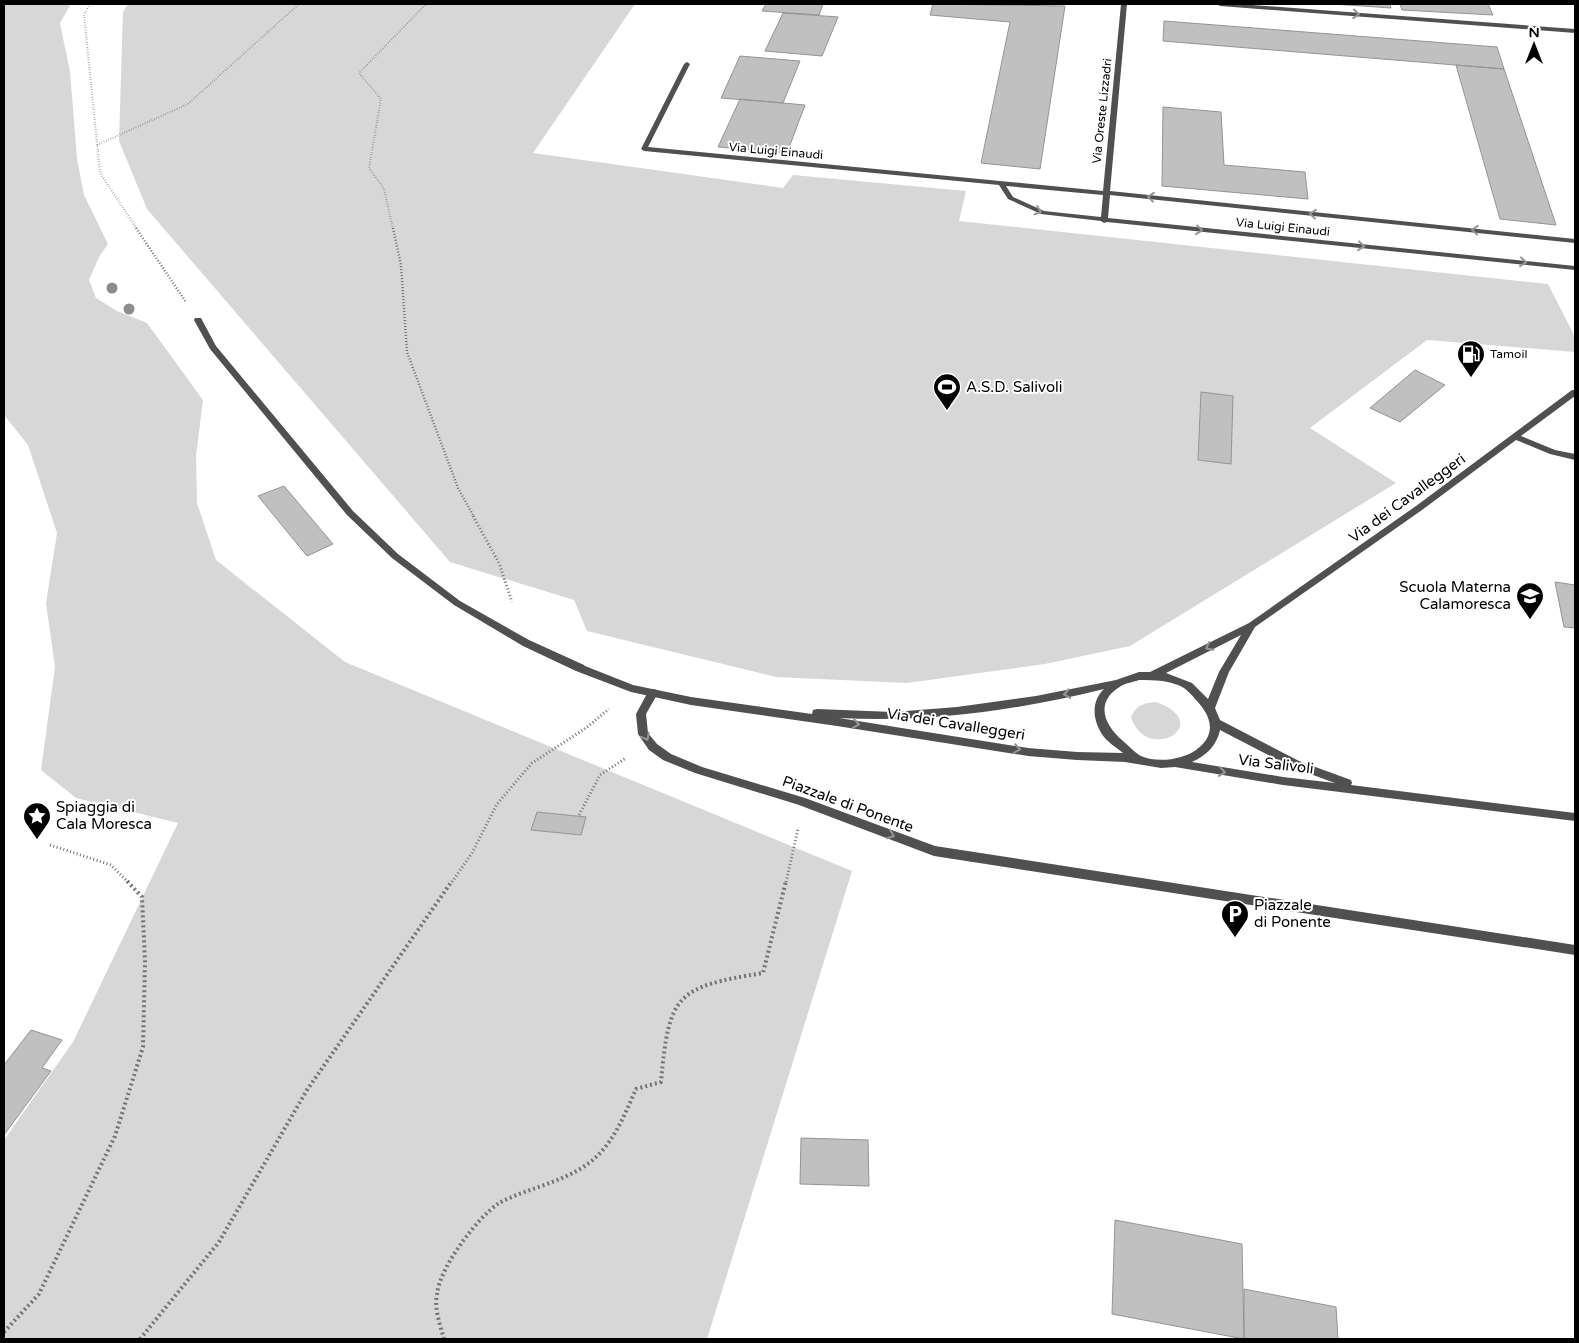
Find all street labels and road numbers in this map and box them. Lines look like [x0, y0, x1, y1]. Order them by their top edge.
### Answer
street label: Via Oreste Lizzadri [1090, 58, 1114, 164]
street label: Via Luigi Einaudi [728, 140, 824, 162]
street label: Via Luigi Einaudi [1235, 215, 1331, 239]
street label: Via dei Cavalleggeri [1345, 450, 1469, 546]
street label: Via dei Cavalleggeri [886, 704, 1026, 744]
street label: Via Salivoli [1237, 750, 1315, 778]
street label: Piazzale di Ponente [780, 772, 916, 836]

